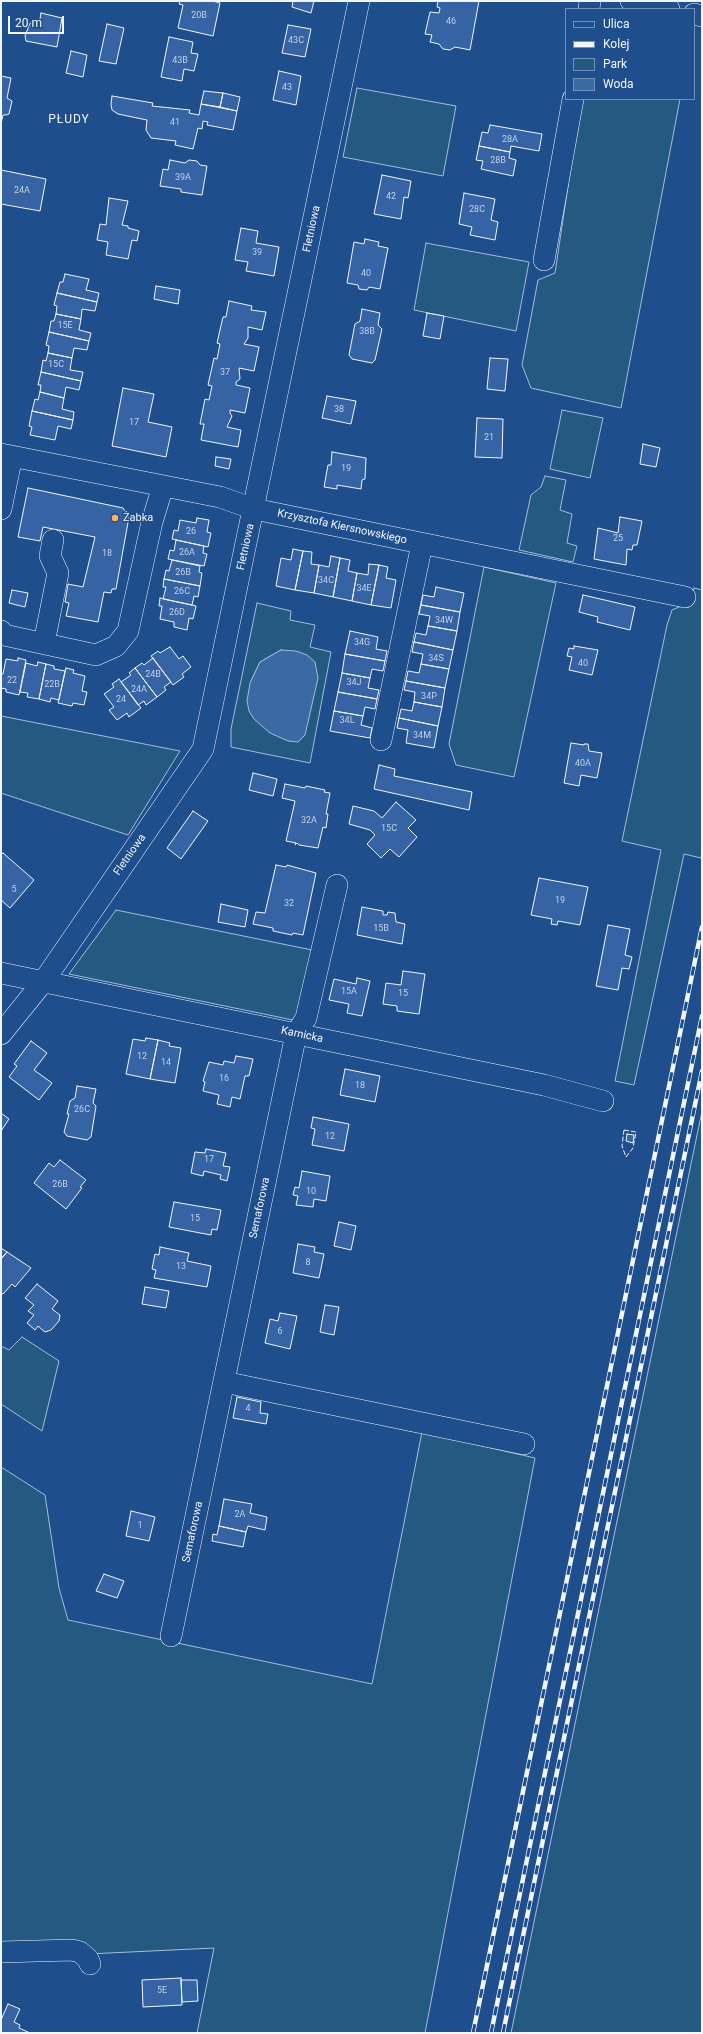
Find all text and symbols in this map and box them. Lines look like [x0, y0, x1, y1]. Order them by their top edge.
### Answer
scale bar [10, 8, 66, 34]
legend [565, 8, 695, 100]
house number: 20B [191, 11, 207, 21]
text: 20 m [15, 16, 42, 30]
house number: 46 [446, 17, 456, 27]
text: Ulica [603, 17, 629, 31]
house number: 43C [288, 36, 304, 46]
text: Kolej [603, 37, 629, 51]
house number: 43B [172, 56, 188, 66]
text: Park [603, 57, 627, 71]
text: Woda [603, 77, 634, 91]
house number: 43 [282, 83, 292, 93]
district label: PŁUDY [48, 113, 90, 127]
house number: 41 [170, 118, 180, 128]
house number: 28A [502, 135, 518, 145]
house number: 28B [490, 156, 506, 166]
house number: 39A [175, 173, 191, 183]
house number: 24A [14, 186, 30, 196]
house number: 42 [386, 192, 396, 202]
street label: Fletniowa [301, 204, 323, 254]
house number: 28C [469, 205, 485, 215]
house number: 39 [252, 248, 262, 258]
house number: 40 [361, 269, 371, 279]
house number: 15E [57, 321, 73, 331]
house number: 38B [359, 327, 375, 337]
house number: 15C [48, 360, 64, 370]
house number: 37 [220, 368, 230, 378]
house number: 38 [334, 405, 344, 415]
house number: 17 [129, 418, 139, 428]
house number: 21 [484, 433, 494, 443]
house number: 19 [341, 464, 351, 474]
street label: Krzysztofa Kiersnowskiego [276, 507, 408, 547]
place label: Żabka [123, 511, 153, 525]
marker: Żabka [110, 513, 120, 523]
street label: Fletniowa [235, 522, 257, 572]
house number: 26 [186, 527, 196, 537]
house number: 25 [613, 534, 623, 544]
house number: 26A [179, 548, 195, 558]
house number: 18 [102, 549, 112, 559]
house number: 26B [175, 568, 191, 578]
house number: 34C [318, 576, 334, 586]
house number: 34E [356, 584, 372, 594]
house number: 26C [174, 587, 190, 597]
house number: 26D [169, 608, 185, 618]
house number: 34W [435, 616, 453, 626]
house number: 34G [354, 638, 370, 648]
house number: 34S [428, 654, 444, 664]
house number: 40 [578, 659, 588, 669]
house number: 24B [145, 670, 161, 680]
house number: 22 [7, 676, 17, 686]
house number: 34J [346, 678, 362, 688]
house number: 22B [44, 680, 60, 690]
house number: 24A [131, 685, 147, 695]
house number: 34P [421, 692, 437, 702]
house number: 24 [116, 695, 126, 705]
house number: 34L [340, 716, 354, 726]
house number: 34M [413, 731, 431, 741]
house number: 40A [575, 759, 591, 769]
house number: 32A [301, 816, 317, 826]
house number: 15C [381, 824, 397, 834]
street label: Fletniowa [111, 832, 149, 878]
house number: 5 [11, 885, 17, 895]
house number: 19 [555, 896, 565, 906]
house number: 32 [284, 899, 294, 909]
house number: 15B [373, 924, 389, 934]
house number: 15A [341, 987, 357, 997]
house number: 15 [398, 989, 408, 999]
street label: Karnicka [280, 1024, 324, 1046]
house number: 12 [137, 1052, 147, 1062]
house number: 14 [161, 1058, 171, 1068]
house number: 16 [219, 1074, 229, 1084]
house number: 18 [355, 1081, 365, 1091]
house number: 26C [74, 1105, 90, 1115]
house number: 12 [325, 1132, 335, 1142]
house number: 17 [204, 1155, 214, 1165]
street label: Semaforowa [247, 1176, 273, 1240]
house number: 26B [52, 1180, 68, 1190]
house number: 10 [306, 1187, 316, 1197]
house number: 15 [190, 1214, 200, 1224]
house number: 8 [305, 1258, 311, 1268]
house number: 13 [176, 1262, 186, 1272]
house number: 6 [277, 1327, 283, 1337]
house number: 4 [245, 1404, 251, 1414]
street label: Semaforowa [180, 1500, 206, 1564]
house number: 2A [235, 1510, 245, 1520]
house number: 1 [137, 1521, 143, 1531]
house number: 5E [157, 1986, 167, 1996]

